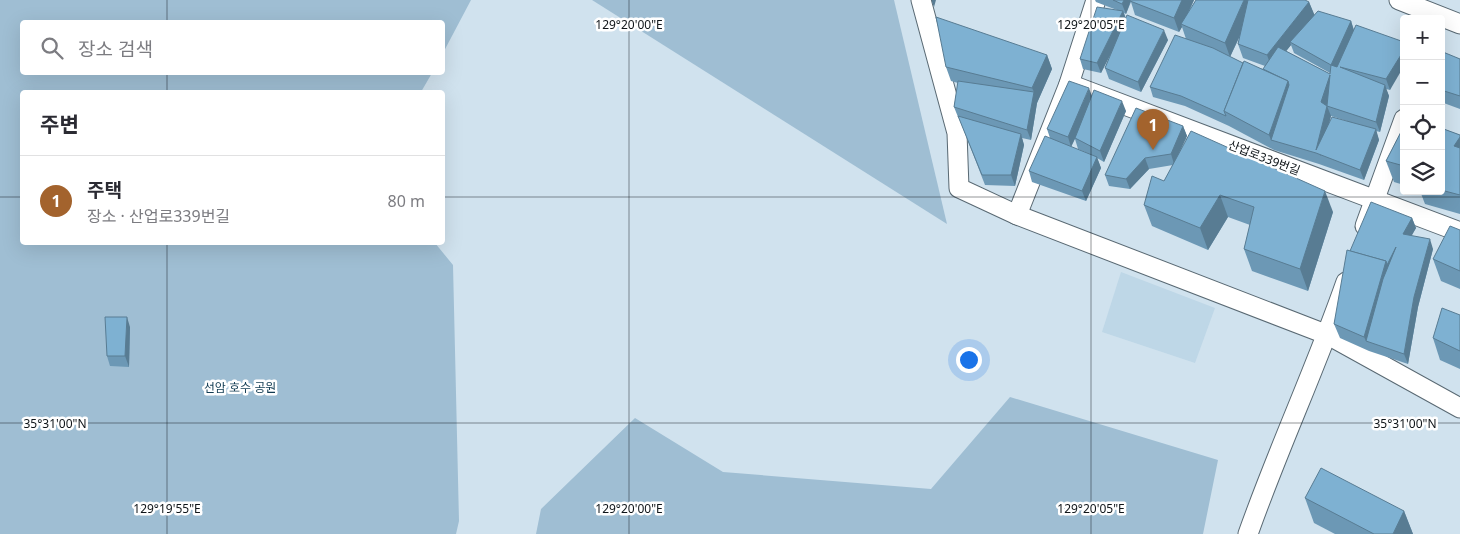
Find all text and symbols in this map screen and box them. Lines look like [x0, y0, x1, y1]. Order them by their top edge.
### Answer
map controls [1400, 15, 1445, 195]
button: + [1400, 15, 1445, 60]
text: 129°20'00"E [595, 16, 663, 33]
text: 129°20'05"E [1057, 16, 1125, 33]
search box [20, 20, 445, 75]
icon: search [38, 34, 66, 62]
text: 장소 검색 [78, 36, 153, 62]
button: − [1400, 60, 1445, 105]
button: locate [1400, 105, 1445, 150]
pin: 1 [1137, 109, 1169, 150]
text: 주변 [40, 110, 79, 138]
street label: 산업로339번길 [1226, 136, 1303, 179]
button: layers [1400, 150, 1445, 195]
text: 주택 [87, 177, 122, 203]
text: 1 [51, 190, 61, 212]
text: 80 m [388, 190, 425, 212]
text: 장소 · 산업로339번길 [87, 205, 230, 227]
your location [956, 347, 982, 373]
park label: 선암 호수 공원 [204, 379, 276, 396]
text: 35°31'00"N [23, 415, 87, 432]
text: 35°31'00"N [1373, 415, 1437, 432]
text: 129°19'55"E [133, 500, 201, 517]
text: 129°20'00"E [595, 500, 663, 517]
text: 129°20'05"E [1057, 500, 1125, 517]

